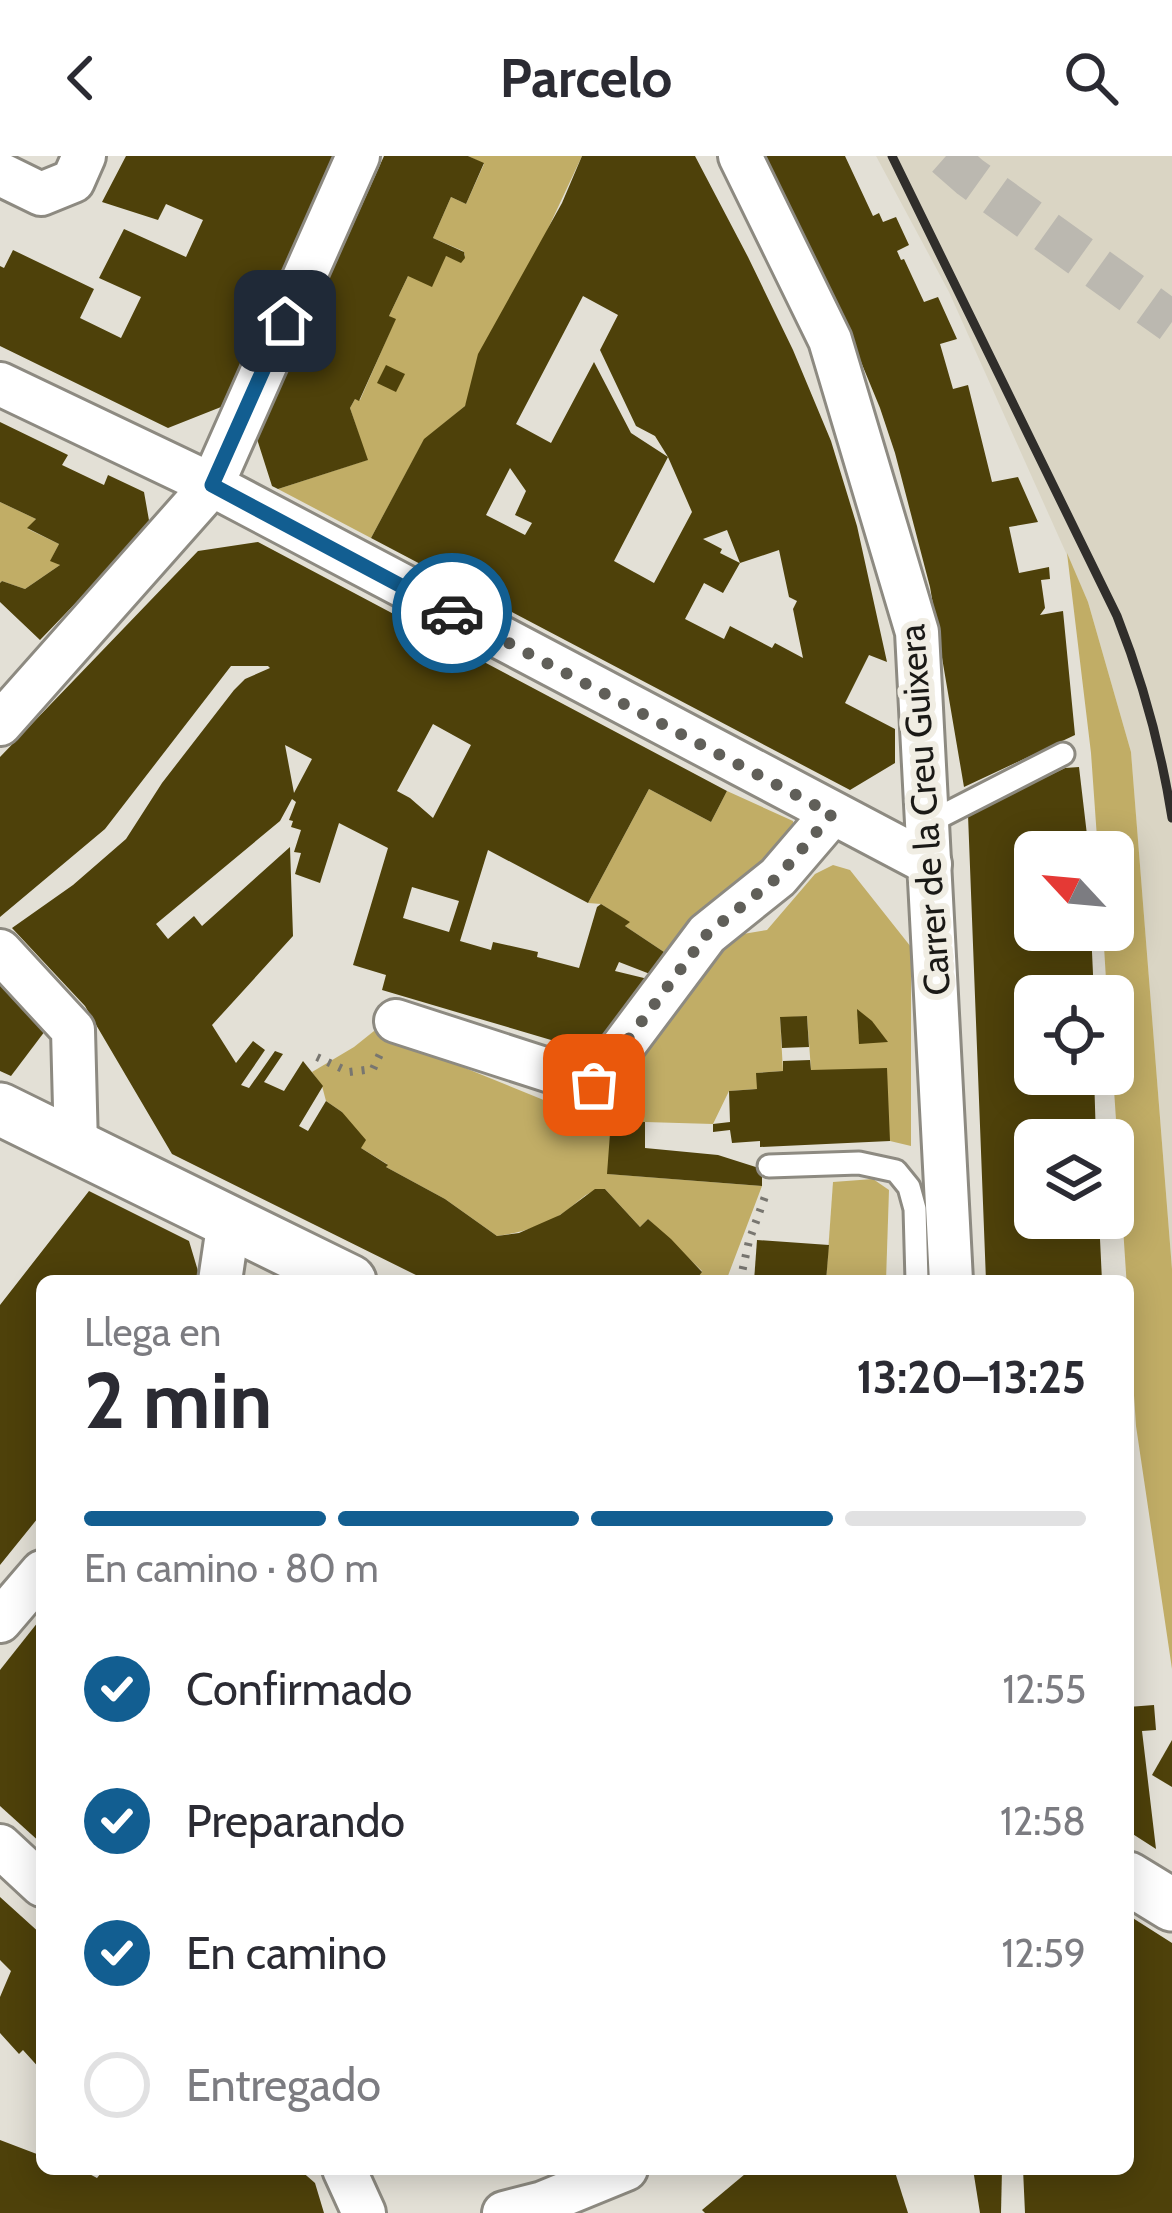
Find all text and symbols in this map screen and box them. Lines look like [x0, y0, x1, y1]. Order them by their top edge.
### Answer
icon: back [48, 45, 114, 111]
text: Parcelo [500, 45, 672, 111]
icon: search [1058, 45, 1124, 111]
pin [234, 270, 336, 372]
icon: home [252, 288, 318, 354]
courier [392, 553, 512, 673]
icon: car [419, 580, 485, 646]
street label: Carrer de la Creu Guixera [889, 623, 959, 997]
north arrow [1014, 831, 1134, 951]
map controls [1014, 831, 1134, 1239]
button: locate [1014, 975, 1134, 1095]
pin [543, 1034, 645, 1136]
icon: bag [561, 1052, 627, 1118]
button: layers [1014, 1119, 1134, 1239]
text: Llega en [84, 1308, 221, 1356]
text: 13:20–13:25 [856, 1350, 1086, 1404]
text: 2 min [84, 1353, 272, 1448]
text: En camino · 80 m [84, 1544, 379, 1592]
icon: check [84, 1656, 150, 1722]
text: Confirmado [186, 1662, 412, 1716]
text: 12:55 [1003, 1665, 1086, 1713]
icon: check [84, 1788, 150, 1854]
text: Preparando [186, 1794, 405, 1848]
text: 12:58 [1000, 1797, 1086, 1845]
icon: check [84, 1920, 150, 1986]
text: En camino [186, 1926, 387, 1980]
text: 12:59 [1001, 1929, 1086, 1977]
text: Entregado [186, 2058, 381, 2112]

